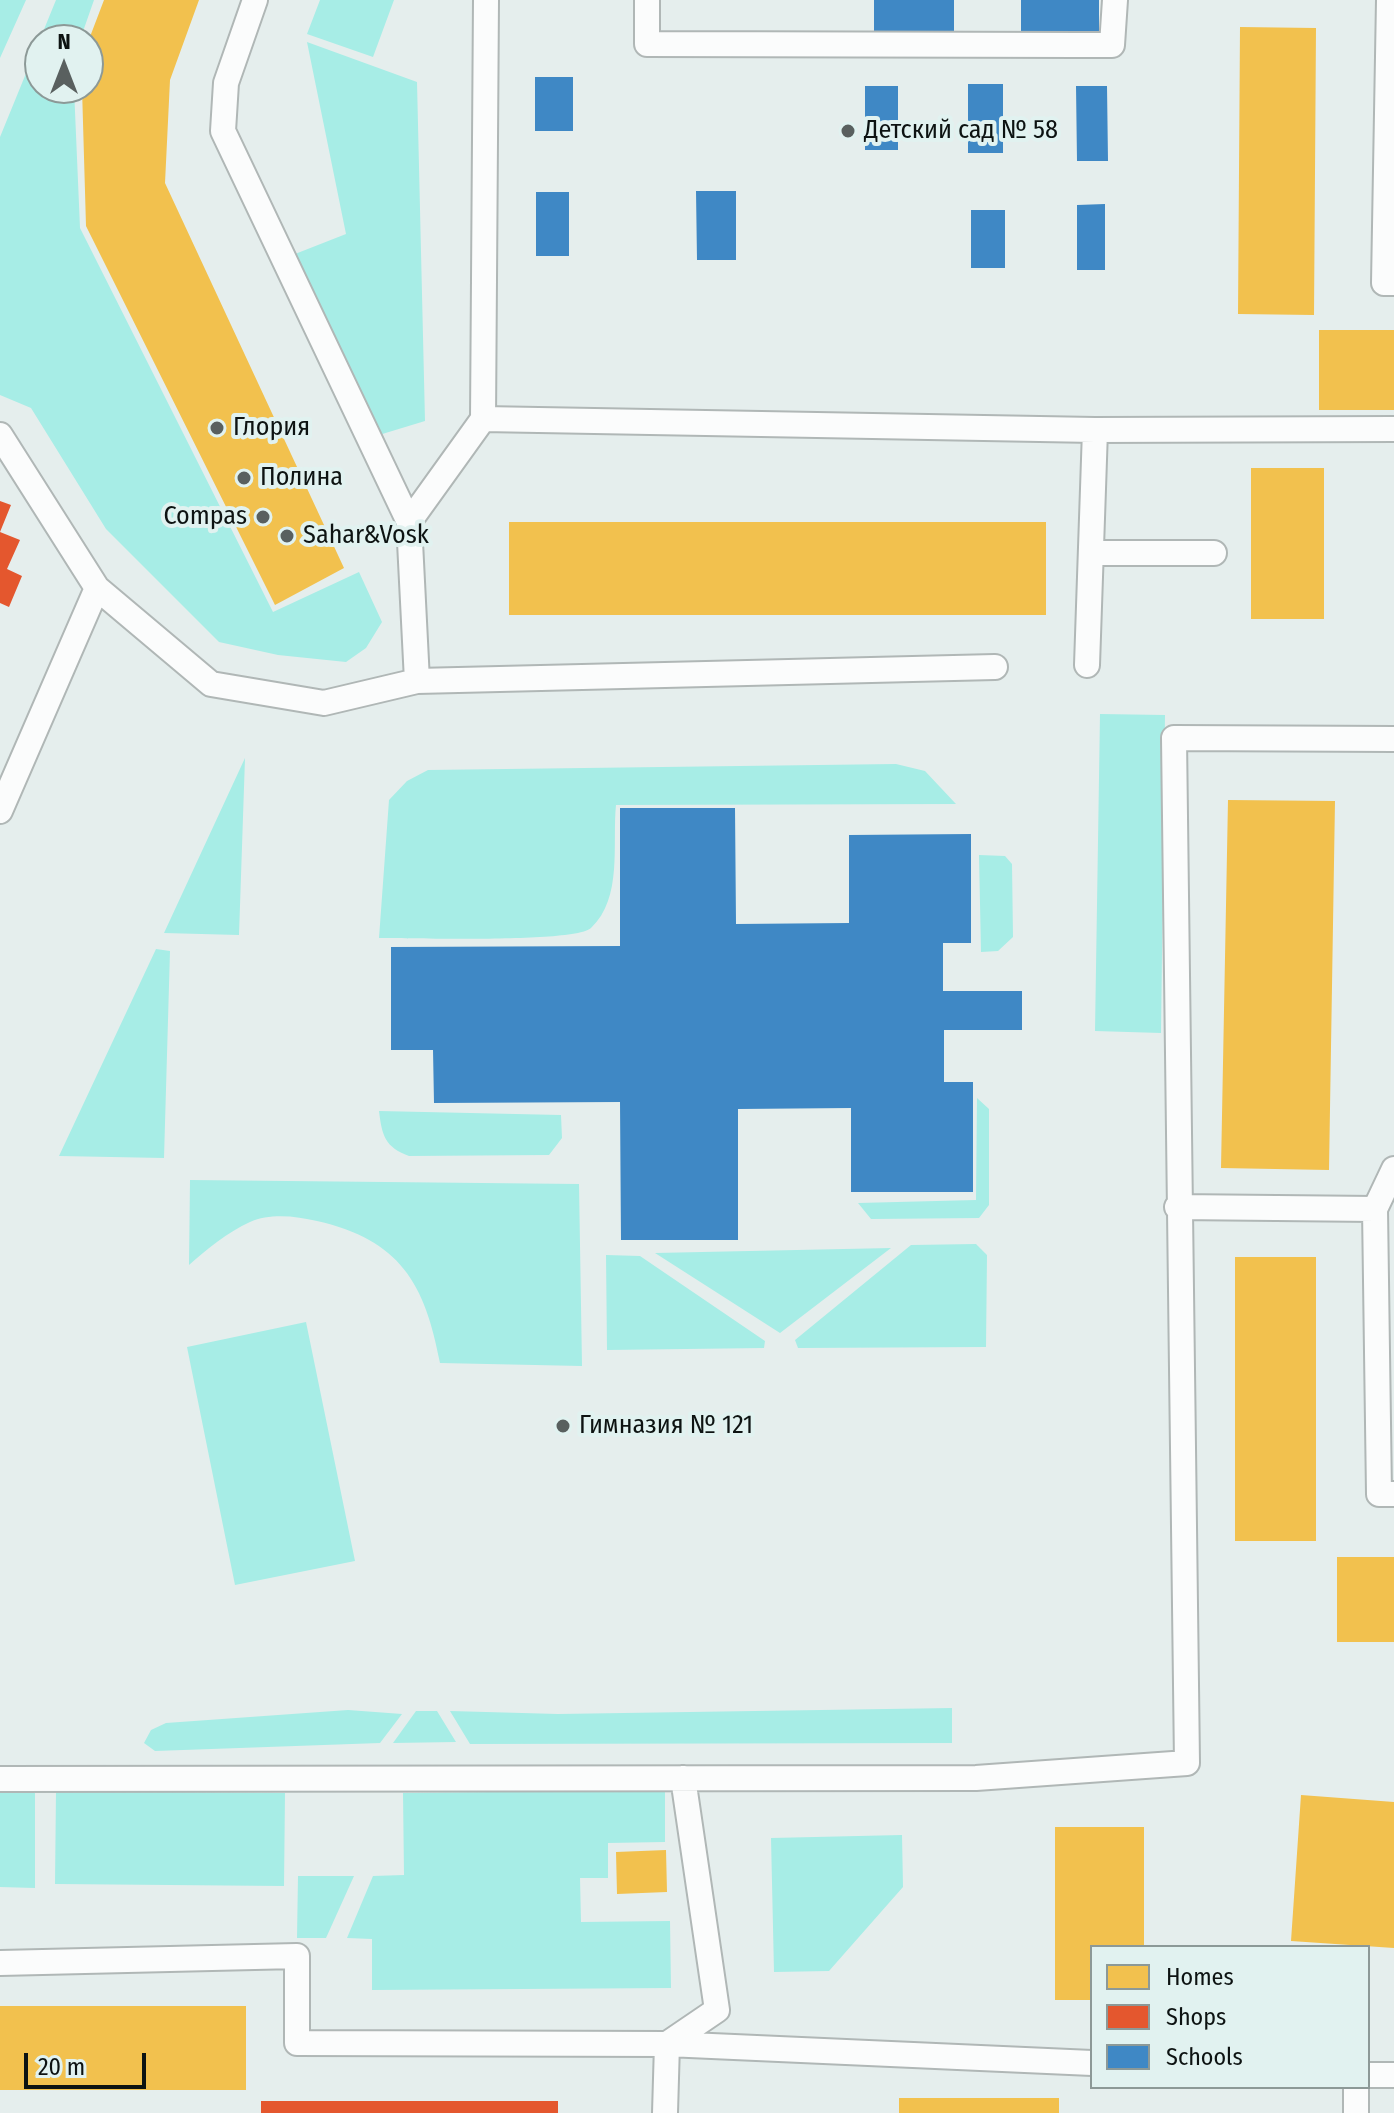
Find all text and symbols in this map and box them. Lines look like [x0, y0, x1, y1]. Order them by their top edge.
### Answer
north arrow [24, 24, 104, 104]
text: N [57, 28, 71, 55]
place label: Детский сад № 58 [864, 115, 1058, 147]
marker: Детский сад № 58 [839, 122, 857, 140]
place label: Глория [233, 412, 310, 444]
marker: Глория [208, 419, 226, 437]
place label: Полина [260, 462, 343, 494]
marker: Полина [235, 469, 253, 487]
place label: Compas [163, 501, 247, 533]
marker: Compas [254, 508, 272, 526]
place label: Sahar&Vosk [303, 520, 429, 552]
marker: Sahar&Vosk [278, 527, 296, 545]
place label: Гимназия № 121 [579, 1410, 753, 1442]
marker: Гимназия № 121 [554, 1417, 572, 1435]
legend [1090, 1945, 1370, 2089]
text: Homes [1166, 1963, 1234, 1991]
text: Shops [1166, 2003, 1226, 2031]
scale bar [28, 2037, 150, 2087]
text: Schools [1166, 2043, 1243, 2071]
text: 20 m [38, 2053, 85, 2081]

